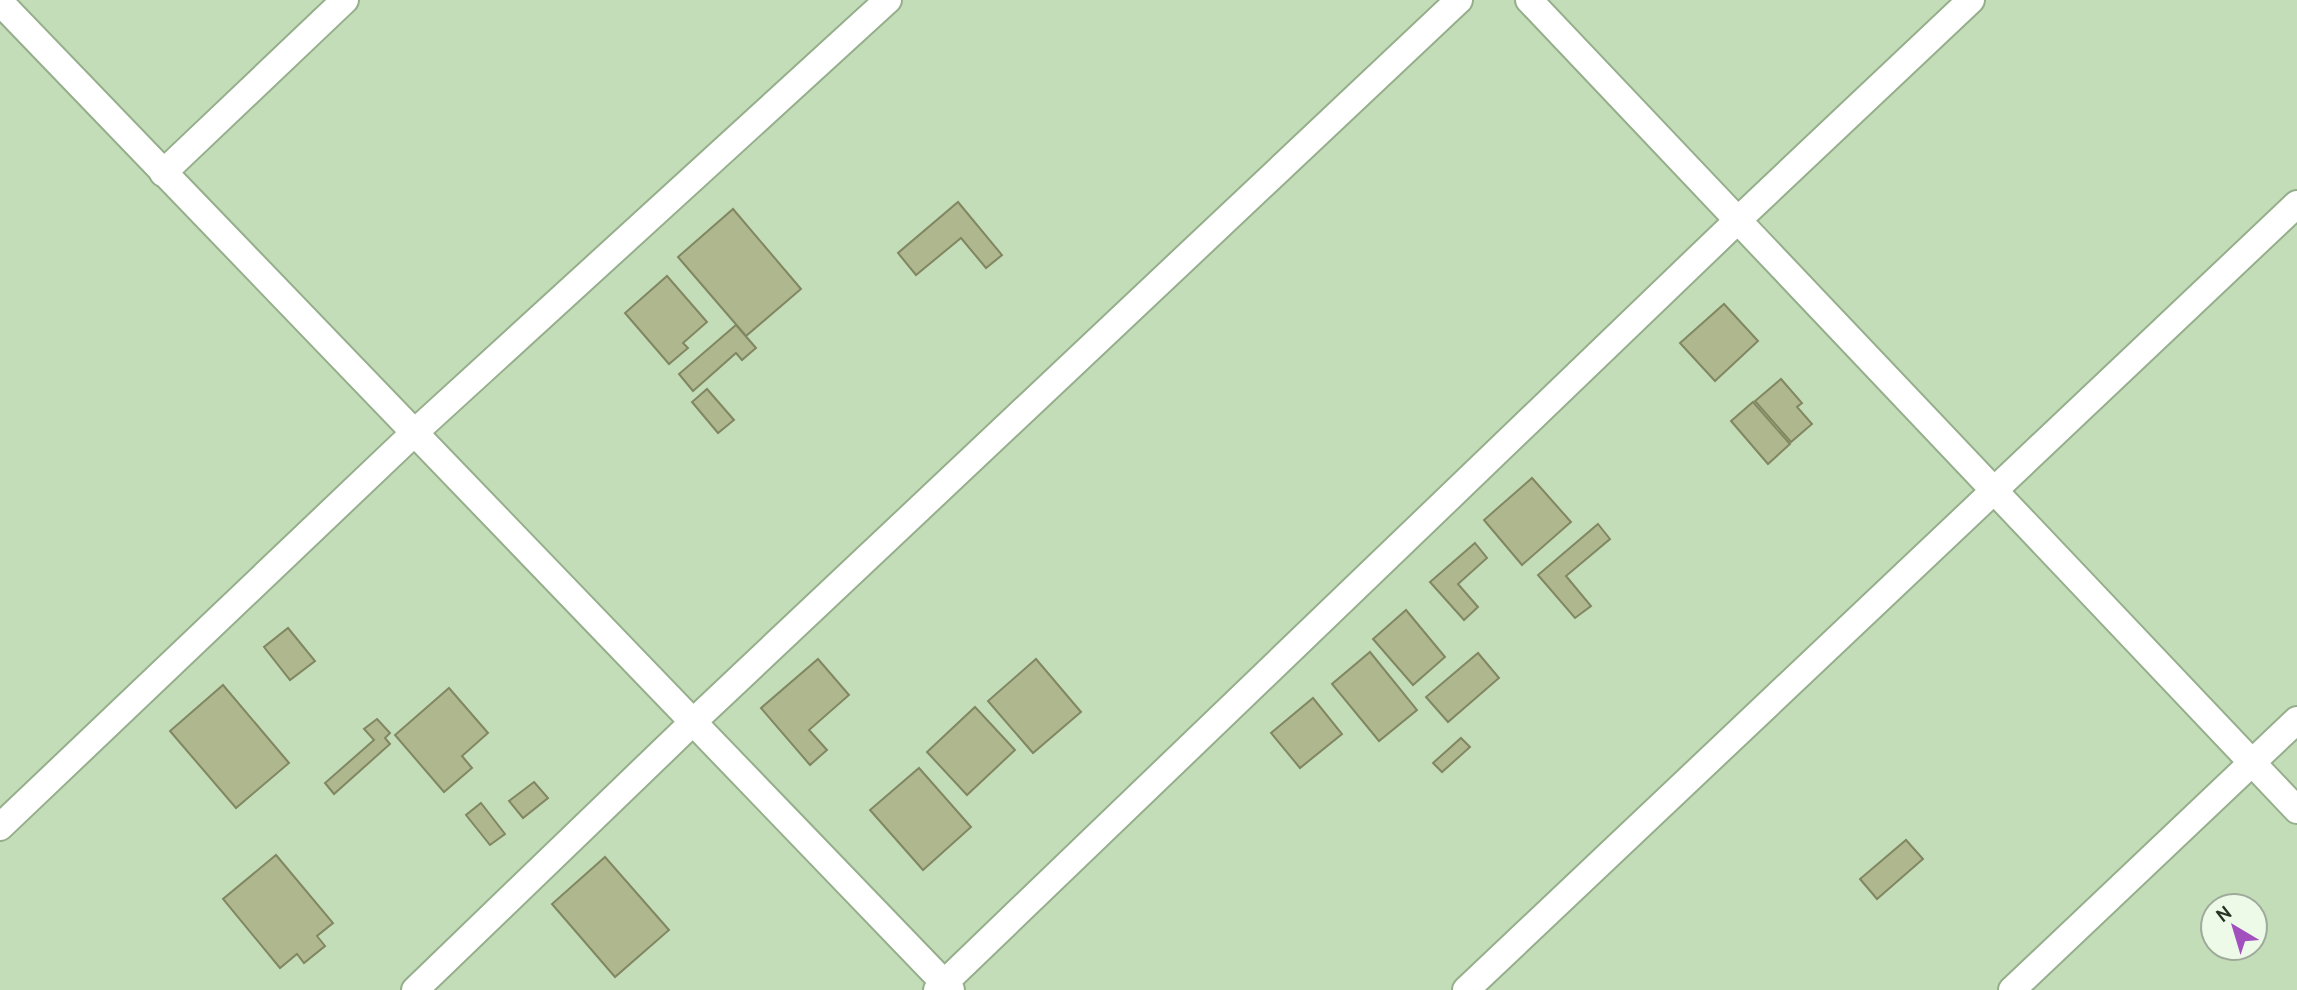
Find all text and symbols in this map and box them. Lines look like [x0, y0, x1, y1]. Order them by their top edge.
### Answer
north arrow [2199, 892, 2269, 962]
text: N [2211, 901, 2236, 927]

